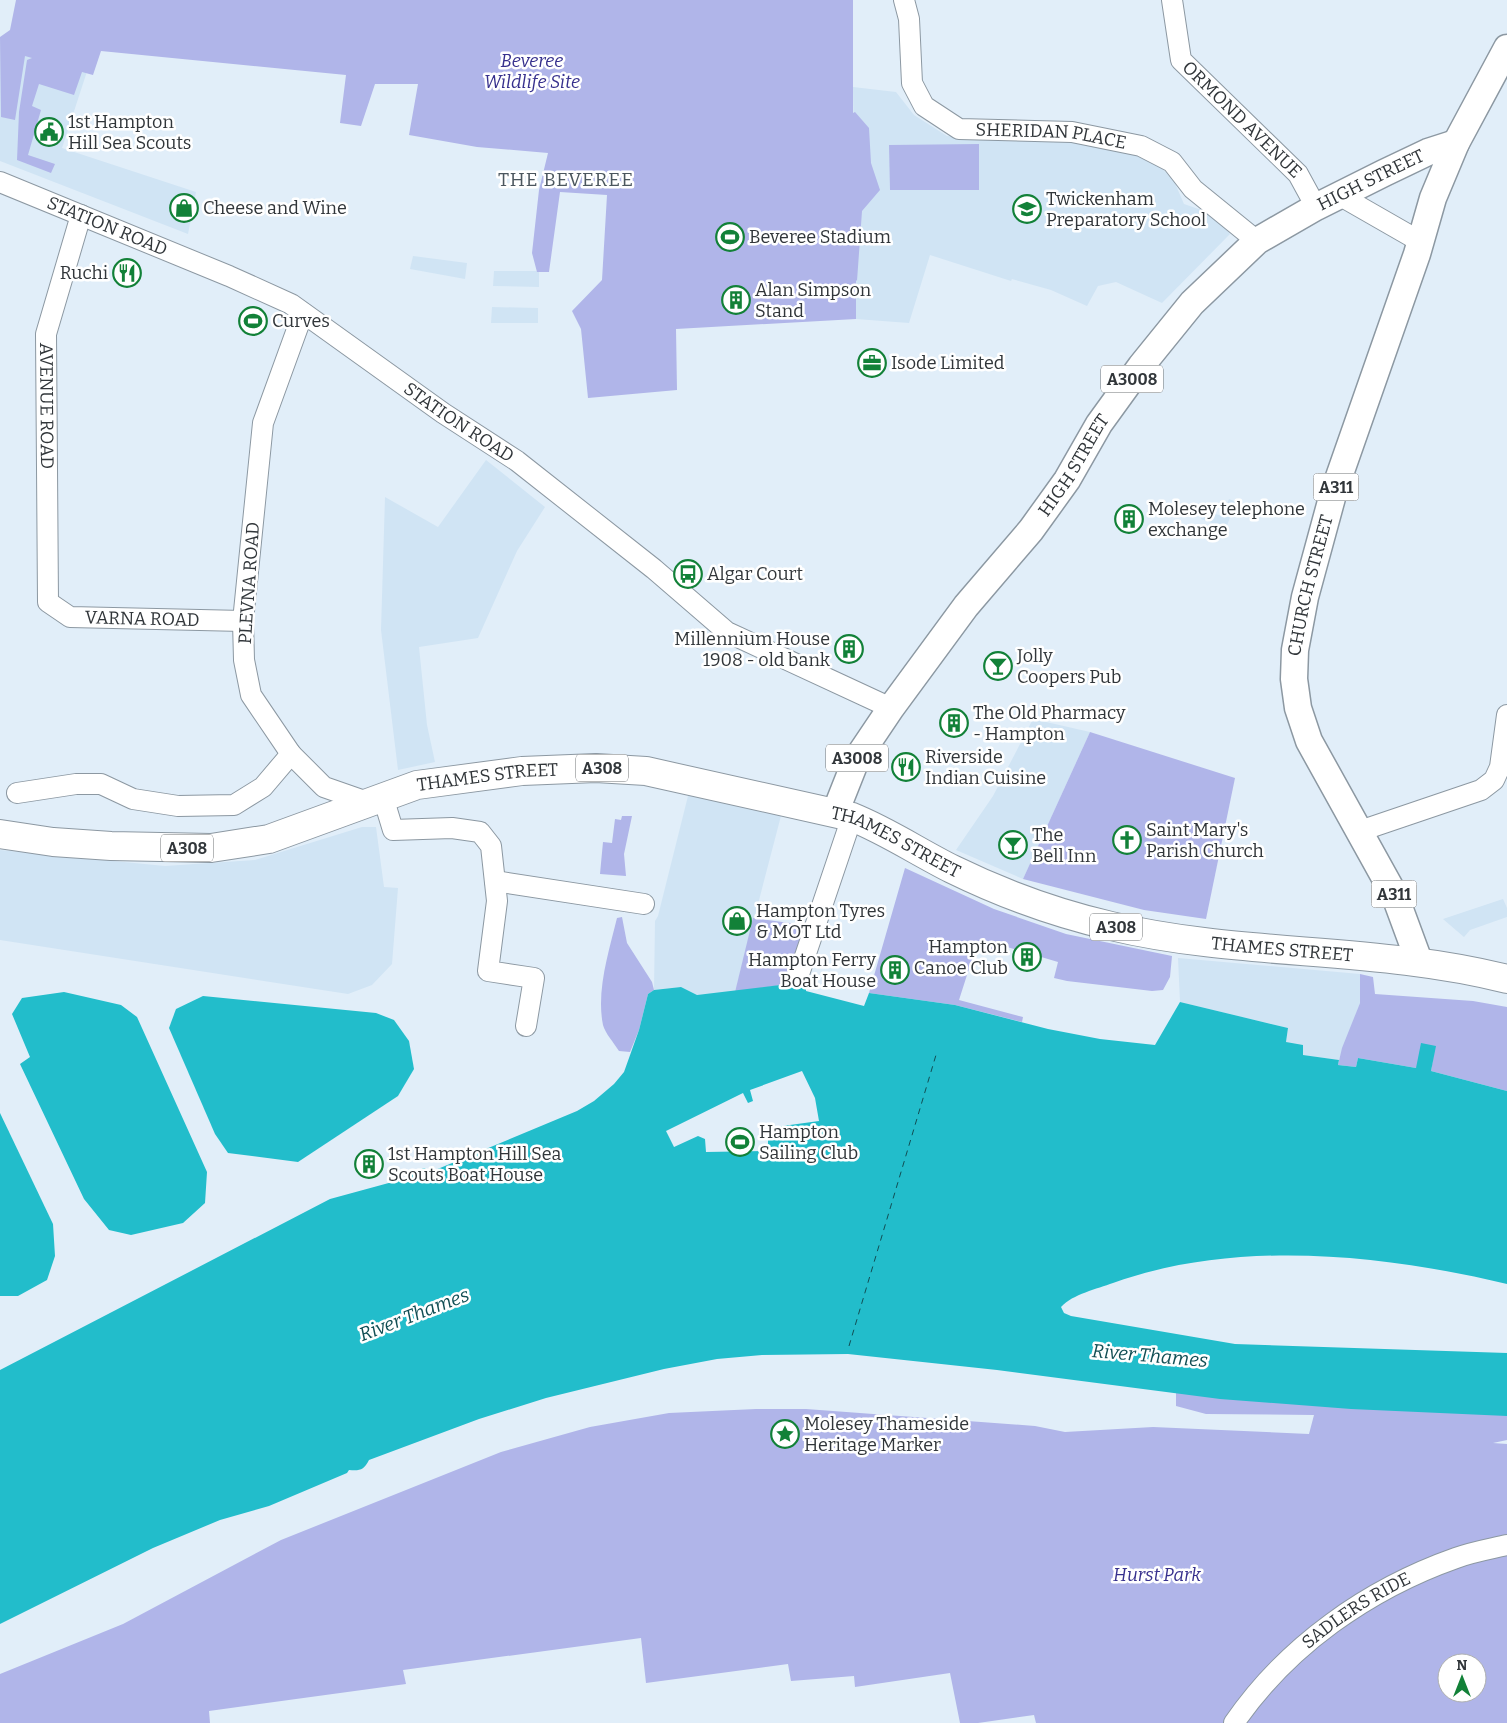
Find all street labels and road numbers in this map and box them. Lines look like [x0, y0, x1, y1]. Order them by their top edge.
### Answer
street label: ORMOND AVENUE [1178, 56, 1307, 183]
street label: SHERIDAN PLACE [975, 118, 1128, 154]
street label: HIGH STREET [1314, 144, 1428, 216]
street label: STATION ROAD [44, 192, 171, 261]
street label: AVENUE ROAD [35, 343, 58, 469]
road number: A3008 [1101, 366, 1163, 392]
street label: STATION ROAD [400, 377, 518, 467]
street label: HIGH STREET [1034, 409, 1114, 521]
road number: A311 [1314, 474, 1358, 501]
street label: CHURCH STREET [1284, 512, 1338, 656]
street label: PLEVNA ROAD [234, 521, 264, 645]
street label: VARNA ROAD [85, 606, 200, 631]
road number: A3008 [826, 744, 888, 771]
road number: A308 [576, 754, 628, 781]
street label: THAMES STREET [415, 759, 559, 796]
street label: THAMES STREET [829, 802, 965, 883]
road number: A308 [161, 834, 213, 861]
road number: A311 [1372, 881, 1416, 908]
road number: A308 [1090, 914, 1142, 940]
street label: THAMES STREET [1210, 932, 1354, 966]
street label: SADLERS RIDE [1297, 1567, 1414, 1653]

